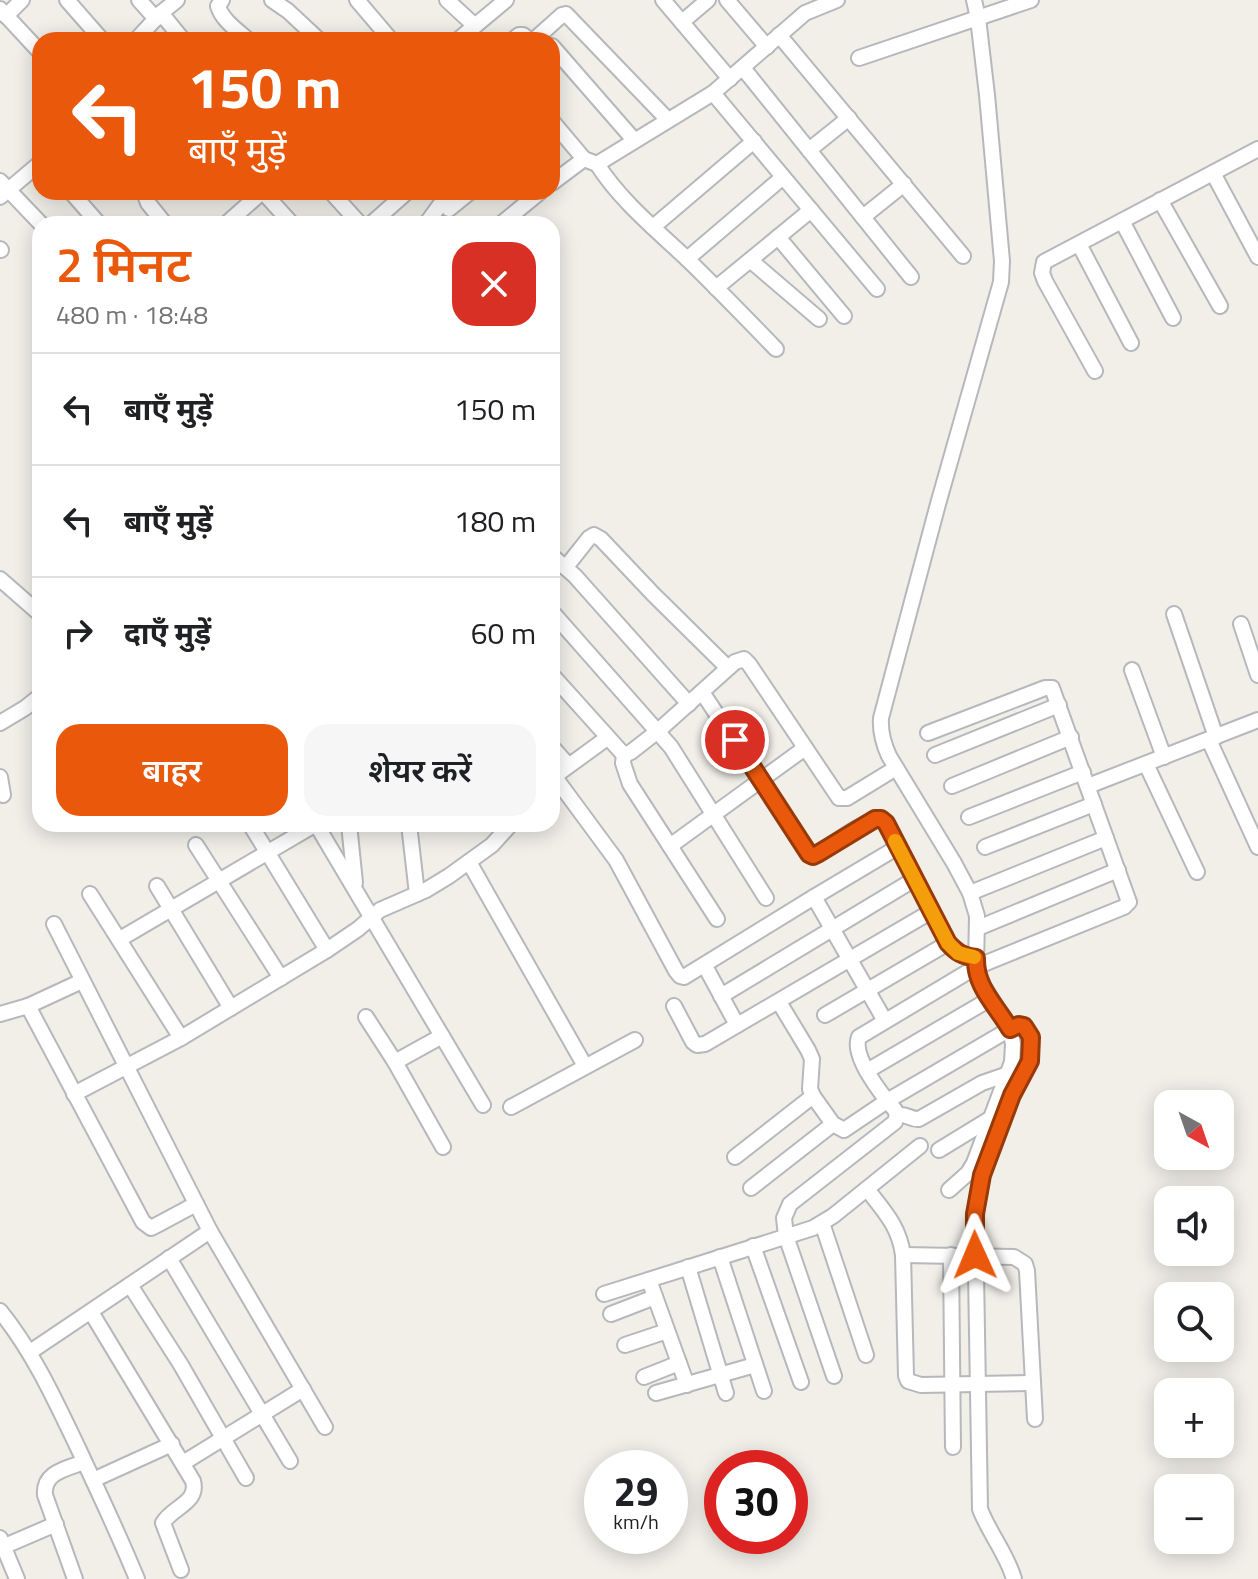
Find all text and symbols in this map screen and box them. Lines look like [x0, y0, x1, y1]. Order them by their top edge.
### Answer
text: 150 m [188, 45, 341, 130]
icon: left [56, 64, 160, 168]
text: बाएँ मुड़ें [188, 122, 287, 177]
text: 2 मिनट [56, 228, 191, 301]
button: close [452, 242, 536, 326]
text: 480 m · 18:48 [56, 295, 208, 334]
text: बाएँ मुड़ें [124, 386, 213, 432]
text: 150 m [454, 386, 536, 432]
icon: left [56, 387, 100, 431]
text: बाएँ मुड़ें [124, 498, 213, 544]
text: 180 m [454, 498, 536, 544]
icon: left [56, 499, 100, 543]
text: दाएँ मुड़ें [124, 610, 211, 656]
text: 60 m [471, 610, 536, 656]
icon: right [56, 611, 100, 655]
pin [701, 706, 769, 774]
icon: arrive [713, 718, 757, 762]
button: बाहर [56, 724, 288, 816]
button: शेयर करें [304, 724, 536, 816]
north arrow [1154, 1090, 1234, 1170]
map controls [1154, 1090, 1234, 1554]
button: sound [1154, 1186, 1234, 1266]
position arrow [933, 1213, 1017, 1297]
button: search [1154, 1282, 1234, 1362]
button: + [1154, 1378, 1234, 1458]
speed limit sign: 30 [704, 1450, 808, 1554]
text: 29 [614, 1461, 658, 1522]
button: − [1154, 1474, 1234, 1554]
text: km/h [613, 1506, 659, 1537]

